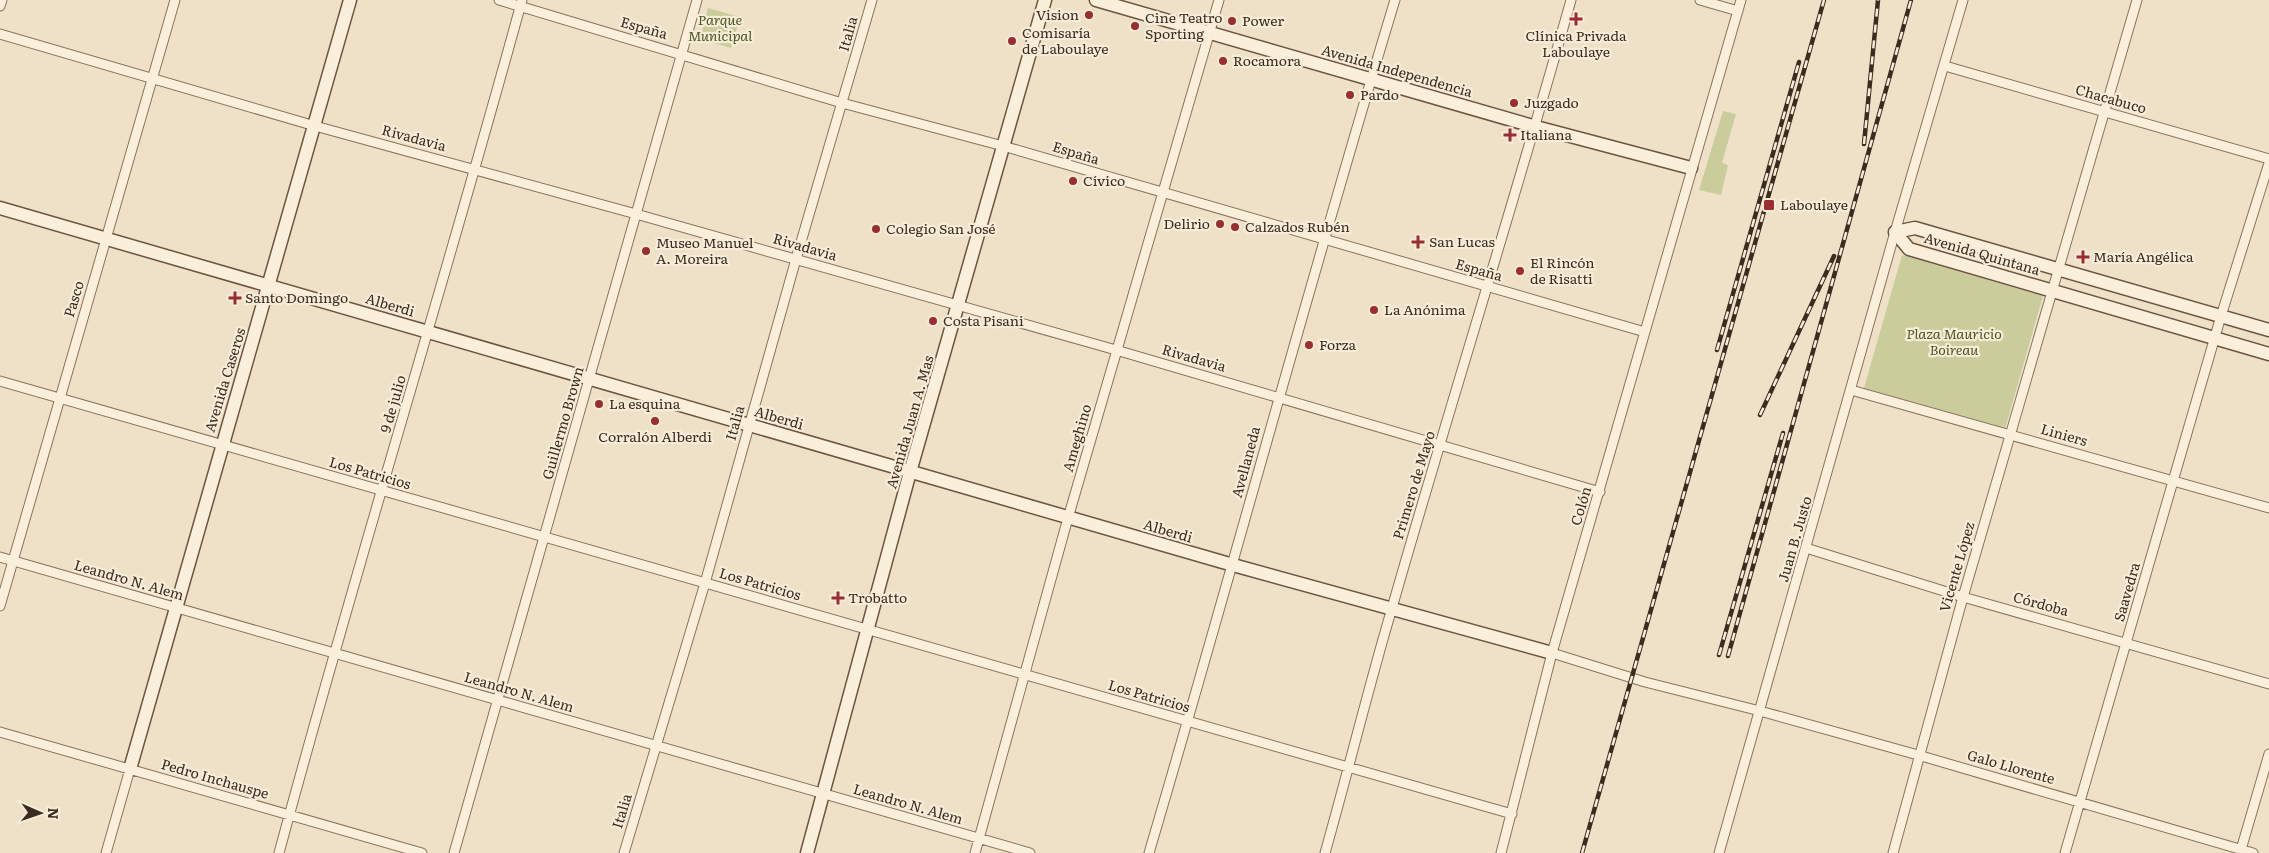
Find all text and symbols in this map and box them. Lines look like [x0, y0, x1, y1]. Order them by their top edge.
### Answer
place label: Vision [1036, 4, 1079, 24]
place label: Cine Teatro Sporting [1145, 7, 1223, 43]
park label: Parque Municipal [688, 9, 752, 45]
marker: Vision [1083, 9, 1095, 21]
place label: Power [1242, 10, 1284, 30]
street label: España [618, 11, 671, 43]
marker: Clínica Privada Laboulaye [1569, 12, 1583, 26]
street label: Italia [833, 14, 862, 53]
marker: Power [1226, 15, 1238, 27]
marker: Cine Teatro Sporting [1129, 20, 1141, 32]
place label: Comisaría de Laboulaye [1022, 22, 1109, 58]
place label: Clínica Privada Laboulaye [1525, 25, 1627, 61]
marker: Comisaría de Laboulaye [1006, 35, 1018, 47]
street label: Avenida Independencia [1319, 39, 1476, 101]
place label: Rocamora [1233, 50, 1302, 70]
marker: Rocamora [1217, 55, 1229, 67]
street label: Chacabuco [2073, 78, 2149, 118]
place label: Pardo [1360, 84, 1399, 104]
marker: Pardo [1344, 89, 1356, 101]
place label: Juzgado [1524, 92, 1579, 112]
marker: Juzgado [1508, 97, 1520, 109]
street label: Rivadavia [380, 119, 449, 155]
place label: Italiana [1520, 124, 1573, 144]
marker: Italiana [1504, 129, 1516, 141]
street label: España [1050, 135, 1103, 169]
place label: Cívico [1083, 170, 1125, 190]
marker: Cívico [1067, 175, 1079, 187]
place label: Laboulaye [1780, 194, 1848, 214]
marker: Laboulaye [1762, 198, 1776, 212]
place label: Delirio [1163, 213, 1210, 233]
place label: Calzados Rubén [1245, 216, 1350, 236]
place label: Colegio San José [886, 218, 996, 238]
marker: Delirio [1214, 218, 1226, 230]
marker: Calzados Rubén [1229, 221, 1241, 233]
marker: Colegio San José [870, 223, 882, 235]
street label: Rivadavia [771, 227, 840, 265]
street label: Avenida Quintana [1922, 227, 2043, 279]
place label: San Lucas [1429, 231, 1495, 251]
place label: Museo Manuel A. Moreira [656, 232, 754, 268]
marker: San Lucas [1411, 235, 1425, 249]
marker: Museo Manuel A. Moreira [640, 245, 652, 257]
place label: María Angélica [2093, 246, 2194, 266]
marker: María Angélica [2077, 251, 2089, 263]
place label: El Rincón de Risatti [1530, 252, 1595, 288]
street label: España [1453, 253, 1506, 285]
marker: El Rincón de Risatti [1514, 265, 1526, 277]
street label: Pasco [58, 278, 88, 319]
place label: Santo Domingo [245, 287, 348, 307]
street label: Alberdi [363, 287, 418, 321]
marker: Santo Domingo [229, 292, 241, 304]
place label: La Anónima [1384, 299, 1466, 319]
marker: La Anónima [1368, 304, 1380, 316]
place label: Costa Pisani [943, 310, 1024, 330]
marker: Costa Pisani [927, 315, 939, 327]
park label: Plaza Mauricio Boireau [1906, 323, 2002, 359]
street label: Avenida Caseros [199, 325, 249, 434]
place label: Forza [1319, 334, 1357, 354]
street label: Rivadavia [1160, 338, 1229, 376]
marker: Forza [1303, 339, 1315, 351]
street label: Avenida Juan A. Mas [880, 353, 938, 491]
street label: Guillermo Brown [536, 364, 588, 482]
street label: 9 de julio [374, 372, 410, 435]
place label: La esquina [609, 393, 681, 413]
marker: La esquina [593, 398, 605, 410]
street label: Alberdi [752, 400, 807, 434]
street label: Ameghino [1057, 401, 1095, 474]
street label: Italia [720, 403, 749, 442]
marker: Corralón Alberdi [649, 415, 661, 427]
street label: Liniers [2039, 418, 2090, 450]
street label: Avellaneda [1226, 423, 1264, 500]
place label: Corralón Alberdi [598, 426, 712, 446]
street label: Primero de Mayo [1387, 428, 1439, 542]
street label: Los Patricios [327, 451, 414, 493]
street label: Colón [1565, 484, 1595, 528]
street label: Juan B. Justo [1772, 493, 1816, 584]
street label: Alberdi [1141, 513, 1196, 547]
street label: Vicente López [1934, 519, 1979, 614]
street label: Leandro N. Alem [72, 554, 187, 604]
street label: Saavedra [2108, 559, 2144, 624]
street label: Los Patricios [717, 562, 804, 604]
street label: Córdoba [2011, 586, 2072, 620]
place label: Trobatto [848, 587, 907, 607]
marker: Trobatto [832, 592, 844, 604]
street label: Leandro N. Alem [462, 666, 577, 716]
street label: Los Patricios [1106, 674, 1193, 716]
street label: Galo Llorente [1965, 744, 2057, 788]
street label: Pedro Inchauspe [159, 753, 271, 803]
street label: Leandro N. Alem [851, 778, 966, 828]
north arrow [15, 788, 65, 838]
street label: Italia [606, 790, 636, 831]
text: N [44, 807, 64, 820]

